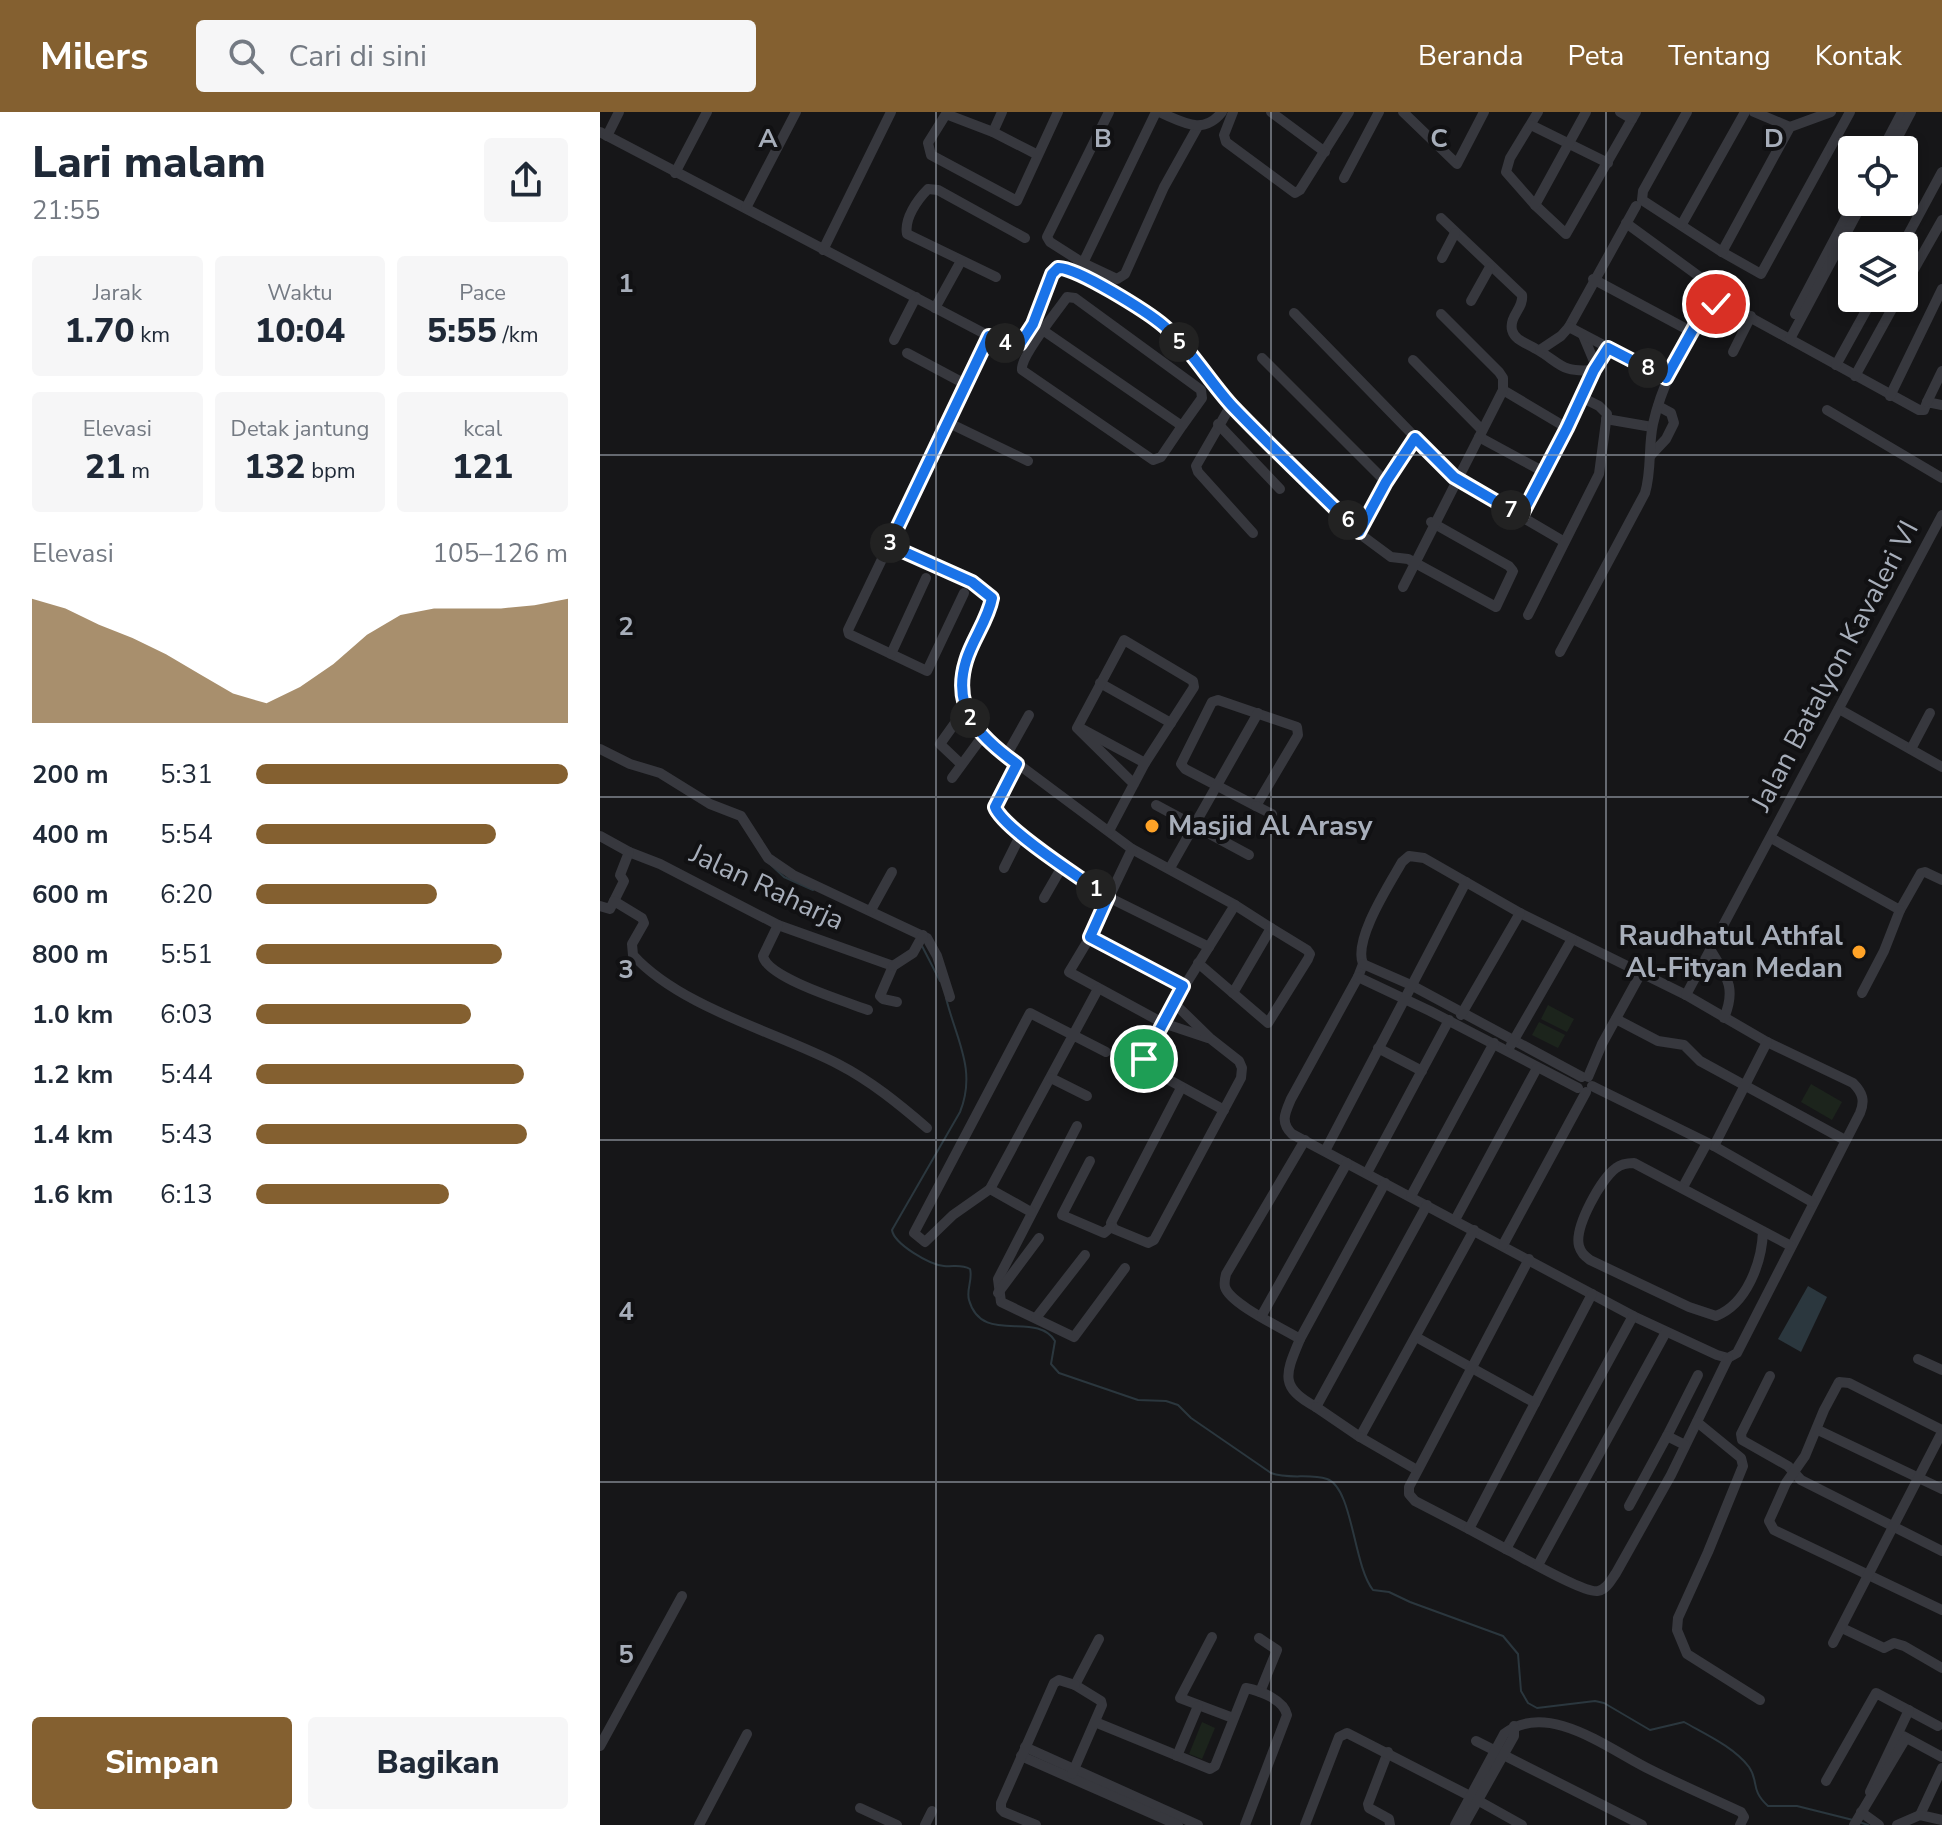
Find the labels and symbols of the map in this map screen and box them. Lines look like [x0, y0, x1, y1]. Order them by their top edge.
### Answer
text: A [758, 121, 778, 156]
text: B [1094, 121, 1112, 156]
text: C [1430, 121, 1448, 156]
text: D [1764, 121, 1784, 156]
text: 1 [618, 266, 634, 301]
pin [1682, 270, 1750, 338]
pin: 5 [1159, 322, 1199, 362]
pin: 4 [985, 323, 1025, 363]
pin: 8 [1628, 348, 1668, 388]
pin: 7 [1491, 490, 1531, 530]
pin: 6 [1328, 500, 1368, 540]
street label: Jalan Batalyon Kavaleri VI [1742, 514, 1928, 819]
pin: 3 [870, 523, 910, 563]
text: 2 [618, 609, 634, 644]
pin: 2 [950, 698, 990, 738]
place label: Masjid Al Arasy [1168, 807, 1373, 845]
marker: Masjid Al Arasy [1143, 817, 1161, 835]
street label: Jalan Raharja [683, 834, 850, 939]
pin: 1 [1076, 869, 1116, 909]
place label: Raudhatul Athfal Al-Fityan Medan [1619, 917, 1843, 987]
marker: Raudhatul Athfal Al-Fityan Medan [1850, 943, 1868, 961]
text: 3 [618, 952, 634, 987]
pin [1110, 1025, 1178, 1093]
text: 4 [618, 1294, 634, 1329]
text: 5 [618, 1637, 634, 1672]

